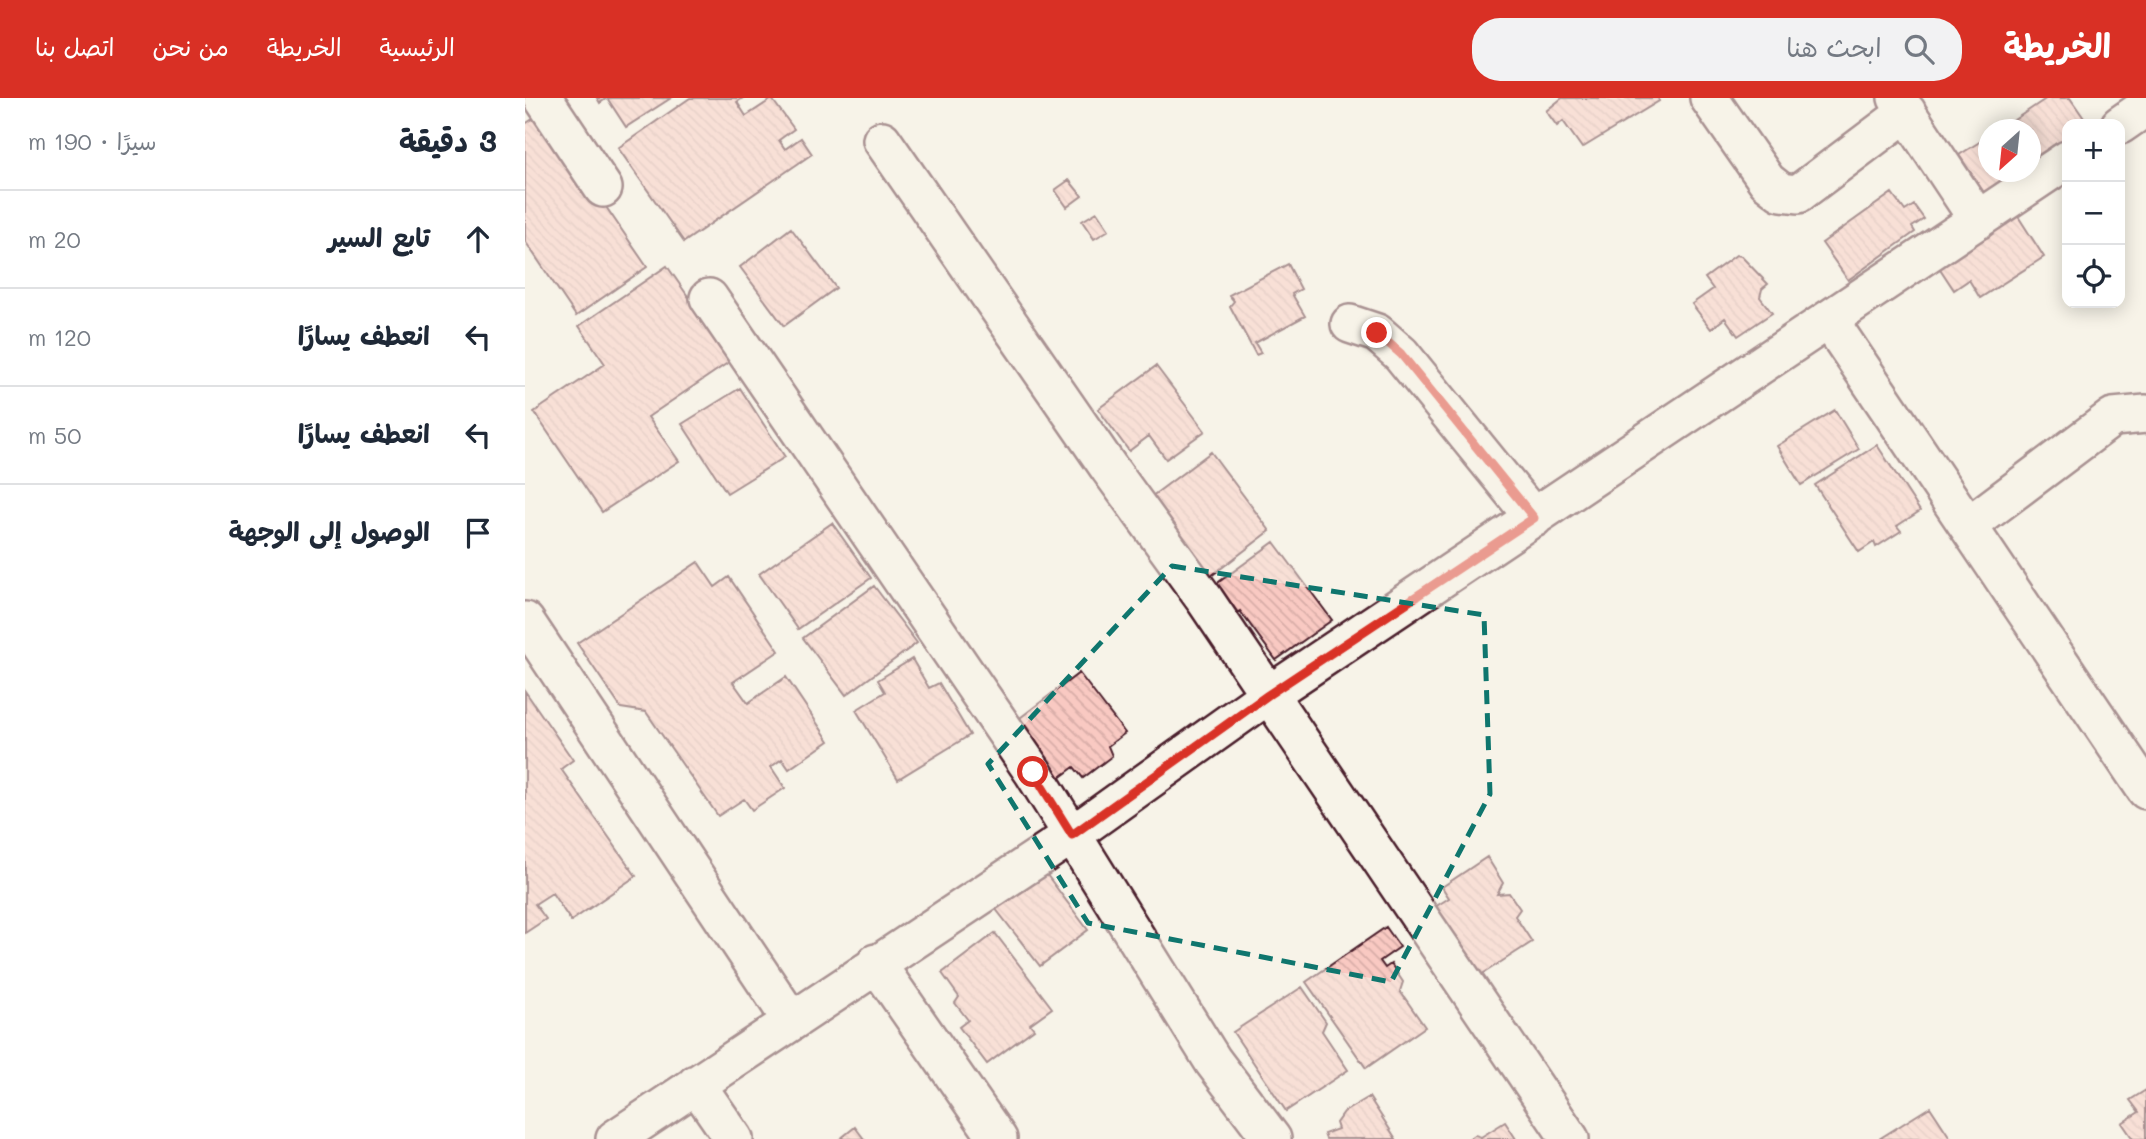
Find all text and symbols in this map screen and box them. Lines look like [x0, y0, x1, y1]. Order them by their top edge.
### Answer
search box [1472, 18, 1962, 81]
text: الخريطة [2004, 23, 2111, 66]
text: ابحث هنا [1786, 30, 1882, 64]
icon: search [1900, 30, 1938, 68]
text: اتصل بنا [35, 31, 114, 62]
text: من نحن [152, 31, 229, 62]
text: الخريطة [267, 31, 342, 62]
text: الرئيسية [380, 31, 455, 62]
north arrow [1978, 119, 2041, 182]
map controls [2062, 119, 2125, 308]
button: + [2062, 119, 2125, 182]
text: 3 دقيقة [399, 120, 497, 160]
text: سيرًا · 190 m [28, 126, 157, 156]
button: − [2062, 182, 2125, 245]
text: تابع السير [328, 220, 430, 254]
icon: ahead [459, 220, 497, 258]
text: 20 m [28, 224, 81, 254]
button: locate [2062, 245, 2125, 308]
route end [1361, 317, 1392, 348]
text: انعطف يسارًا [298, 318, 430, 352]
icon: left [459, 318, 497, 356]
text: 120 m [28, 322, 91, 352]
text: انعطف يسارًا [298, 416, 430, 450]
icon: left [459, 416, 497, 454]
text: 50 m [28, 420, 81, 450]
text: الوصول إلى الوجهة [228, 514, 430, 548]
icon: arrive [459, 514, 497, 552]
route start [1017, 756, 1048, 787]

